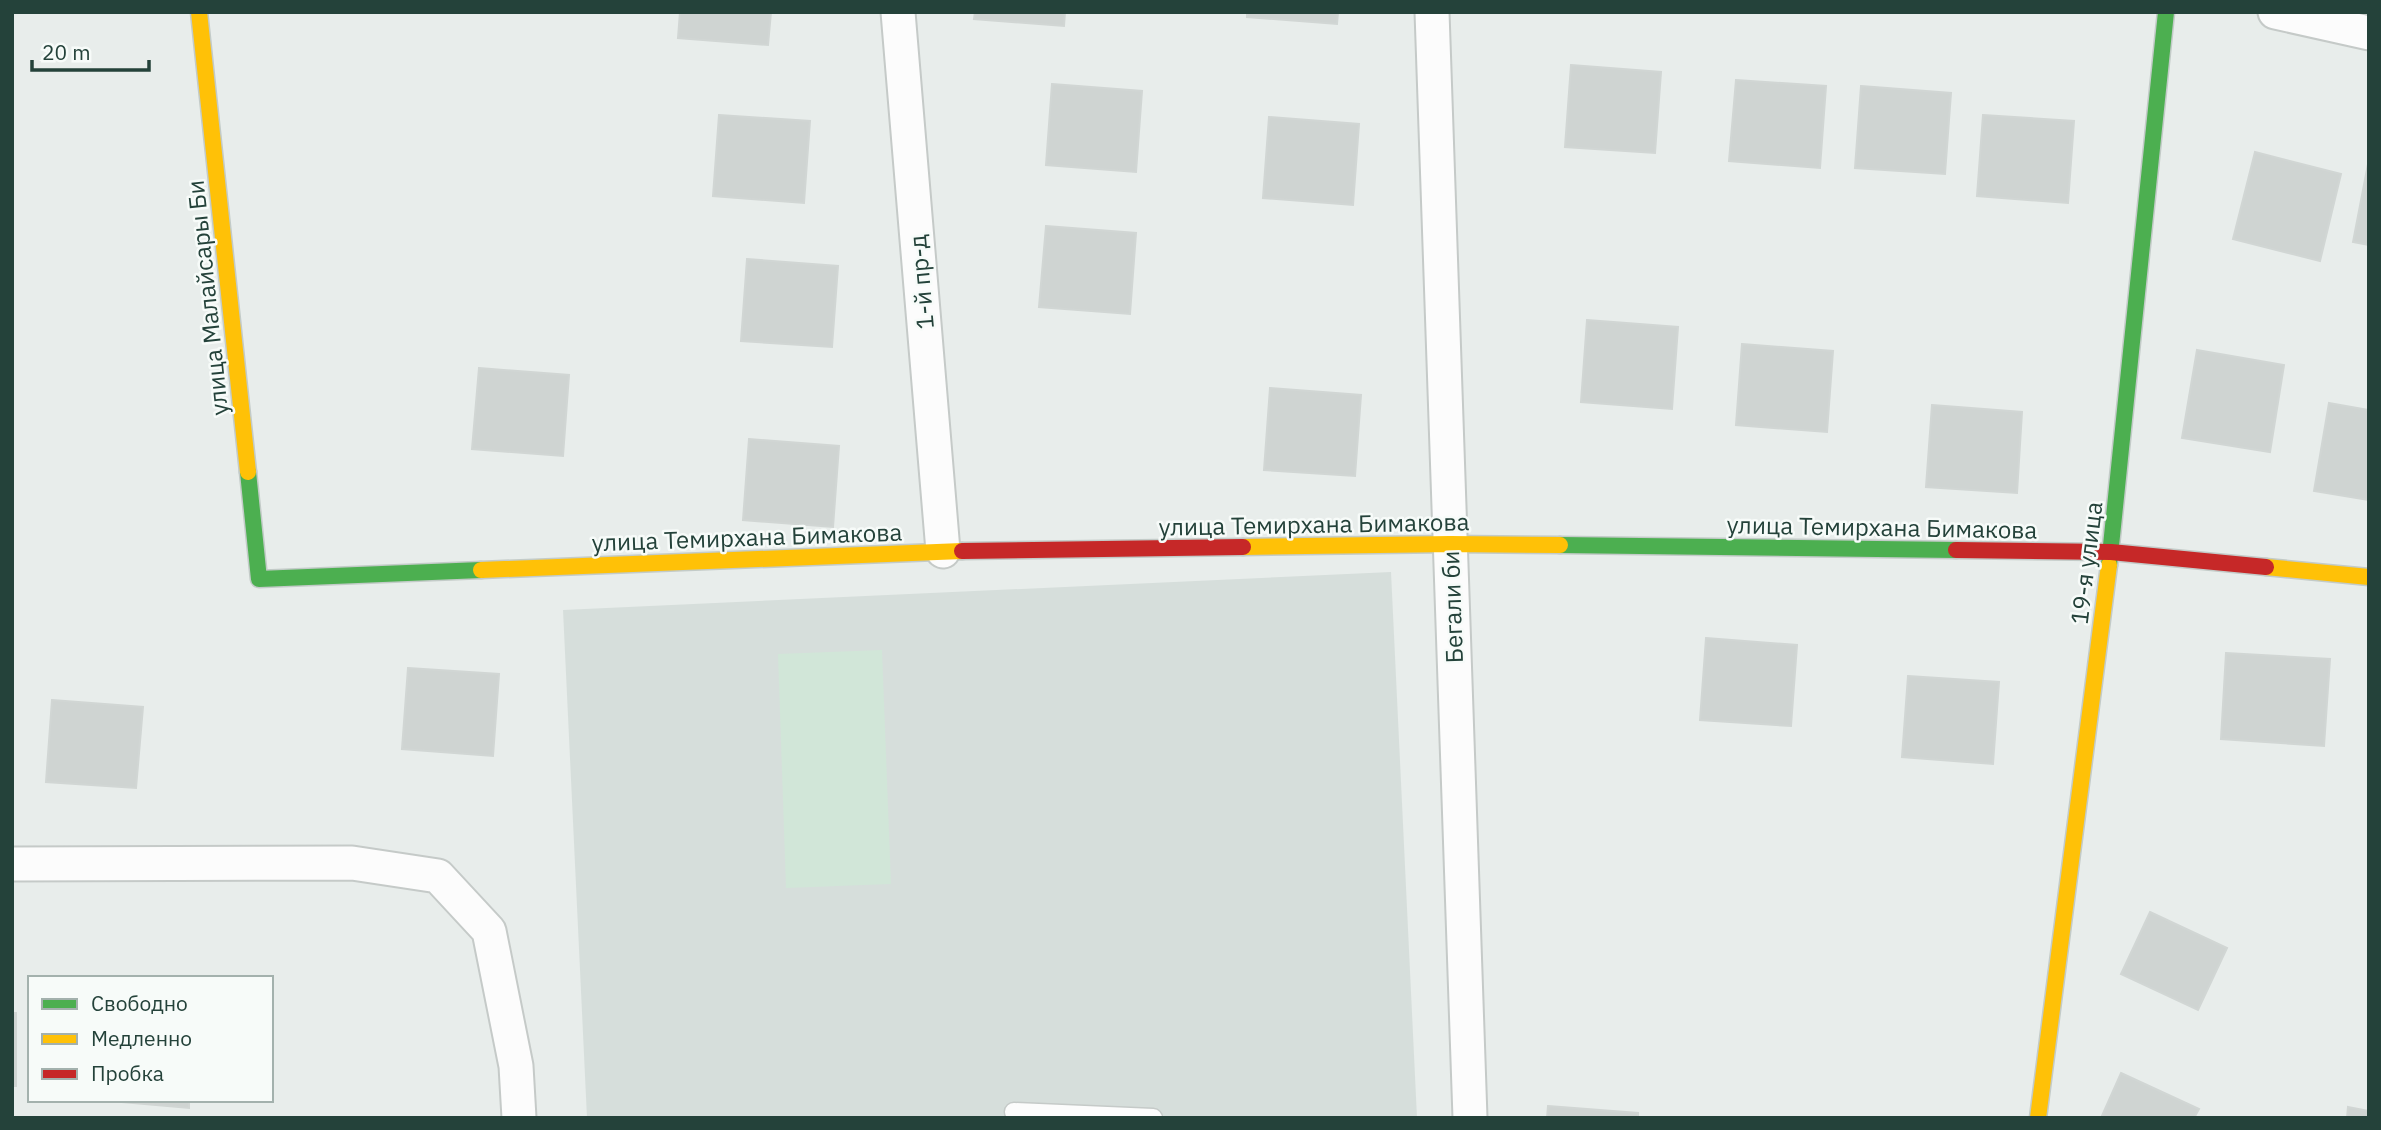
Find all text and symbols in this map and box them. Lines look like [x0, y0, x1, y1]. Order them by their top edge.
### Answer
scale bar [32, 28, 149, 72]
text: 20 m [42, 38, 91, 66]
street label: улица Малайcары Би [179, 179, 235, 417]
street label: 1-й пр-д [901, 233, 941, 331]
street label: 19-я улица [2063, 500, 2109, 626]
street label: улица Темирхана Бимакова [1158, 505, 1470, 543]
street label: улица Темирхана Бимакова [1726, 508, 2038, 546]
street label: улица Темирхана Бимакова [591, 516, 903, 558]
street label: Бегали би [1434, 550, 1470, 664]
legend [28, 976, 273, 1102]
text: Свободно [91, 989, 188, 1017]
text: Медленно [91, 1024, 192, 1052]
text: Пробка [91, 1059, 164, 1087]

